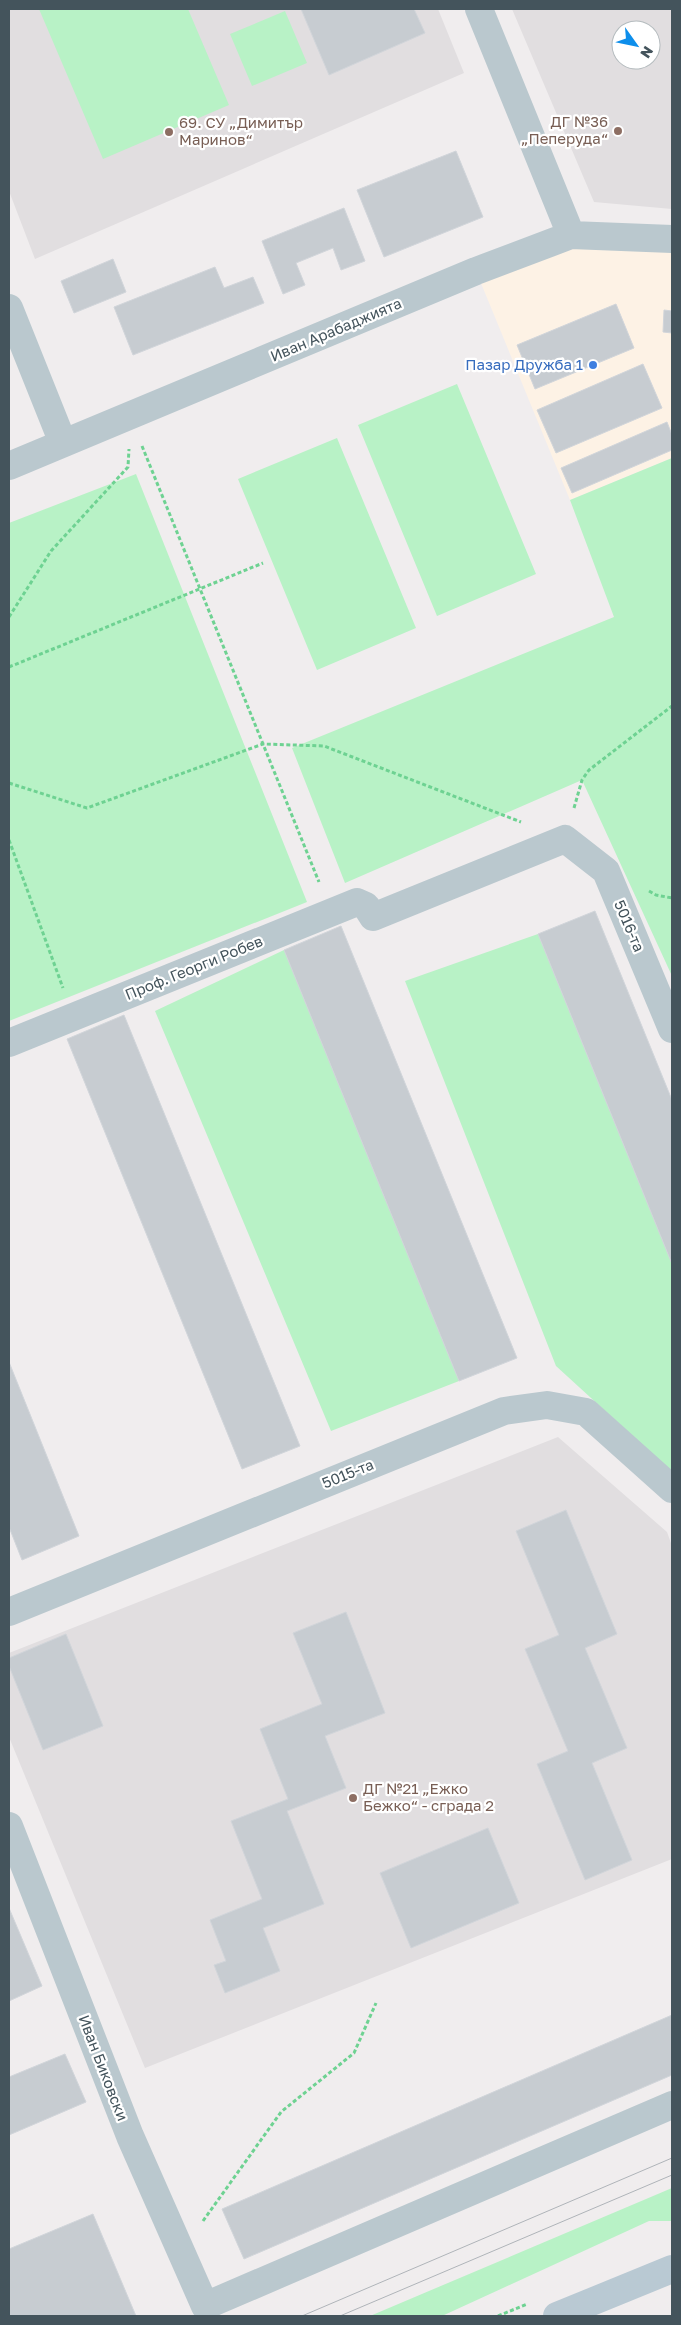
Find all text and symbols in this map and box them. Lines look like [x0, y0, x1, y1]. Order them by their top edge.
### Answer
north arrow [611, 20, 661, 70]
text: N [637, 43, 657, 61]
place label: ДГ №36 „Пеперуда“ [521, 112, 608, 147]
place label: 69. СУ „Димитър Маринов“ [179, 113, 303, 148]
marker: ДГ №36 „Пеперуда“ [612, 125, 624, 137]
marker: 69. СУ „Димитър Маринов“ [163, 126, 175, 138]
street label: Иван Арабаджията [267, 293, 404, 365]
place label: Пазар Дружба 1 [465, 355, 583, 373]
marker: Пазар Дружба 1 [587, 359, 599, 371]
street label: 5016-та [611, 897, 649, 954]
street label: Проф. Георги Робев [122, 931, 265, 1003]
street label: 5015-та [319, 1455, 376, 1492]
place label: ДГ №21 „Ежко Бежко“ - сграда 2 [363, 1779, 494, 1814]
marker: ДГ №21 „Ежко Бежко“ - сграда 2 [347, 1792, 359, 1804]
street label: Иван Биковски [75, 2012, 132, 2123]

